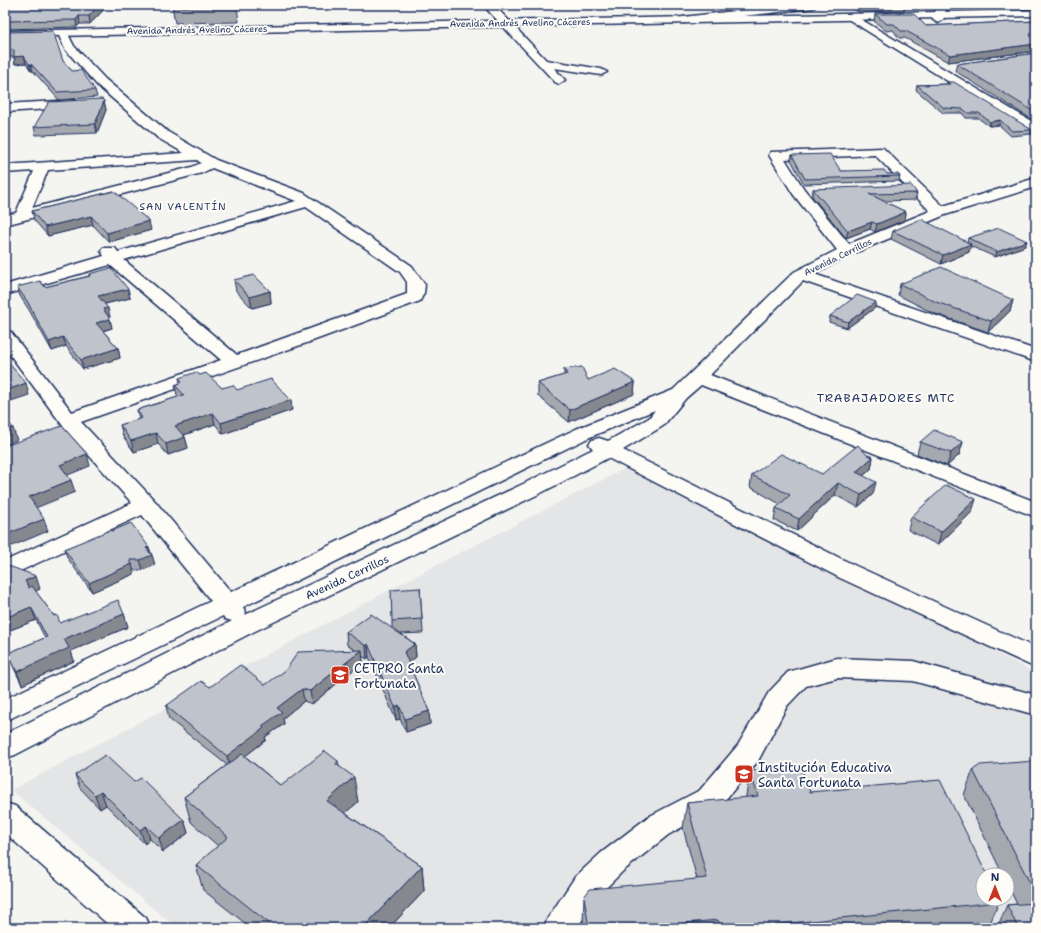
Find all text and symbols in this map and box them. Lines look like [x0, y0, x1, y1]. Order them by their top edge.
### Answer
street label: Avenida Andrés Avelino Cáceres [450, 16, 590, 30]
street label: Avenida Andrés Avelino Cáceres [127, 23, 267, 37]
district label: SAN VALENTÍN [139, 200, 227, 213]
street label: Avenida Cerrillos [802, 235, 874, 279]
district label: TRABAJADORES MTC [817, 390, 955, 406]
street label: Avenida Cerrillos [303, 552, 391, 603]
place label: CETPRO Santa Fortunata [354, 660, 444, 692]
school or university icon: CETPRO Santa Fortunata [329, 664, 351, 686]
place label: Institución Educativa Santa Fortunata [758, 759, 892, 791]
school or university icon: Institución Educativa Santa Fortunata [733, 763, 755, 785]
north arrow [975, 867, 1015, 907]
text: N [991, 870, 1000, 885]

